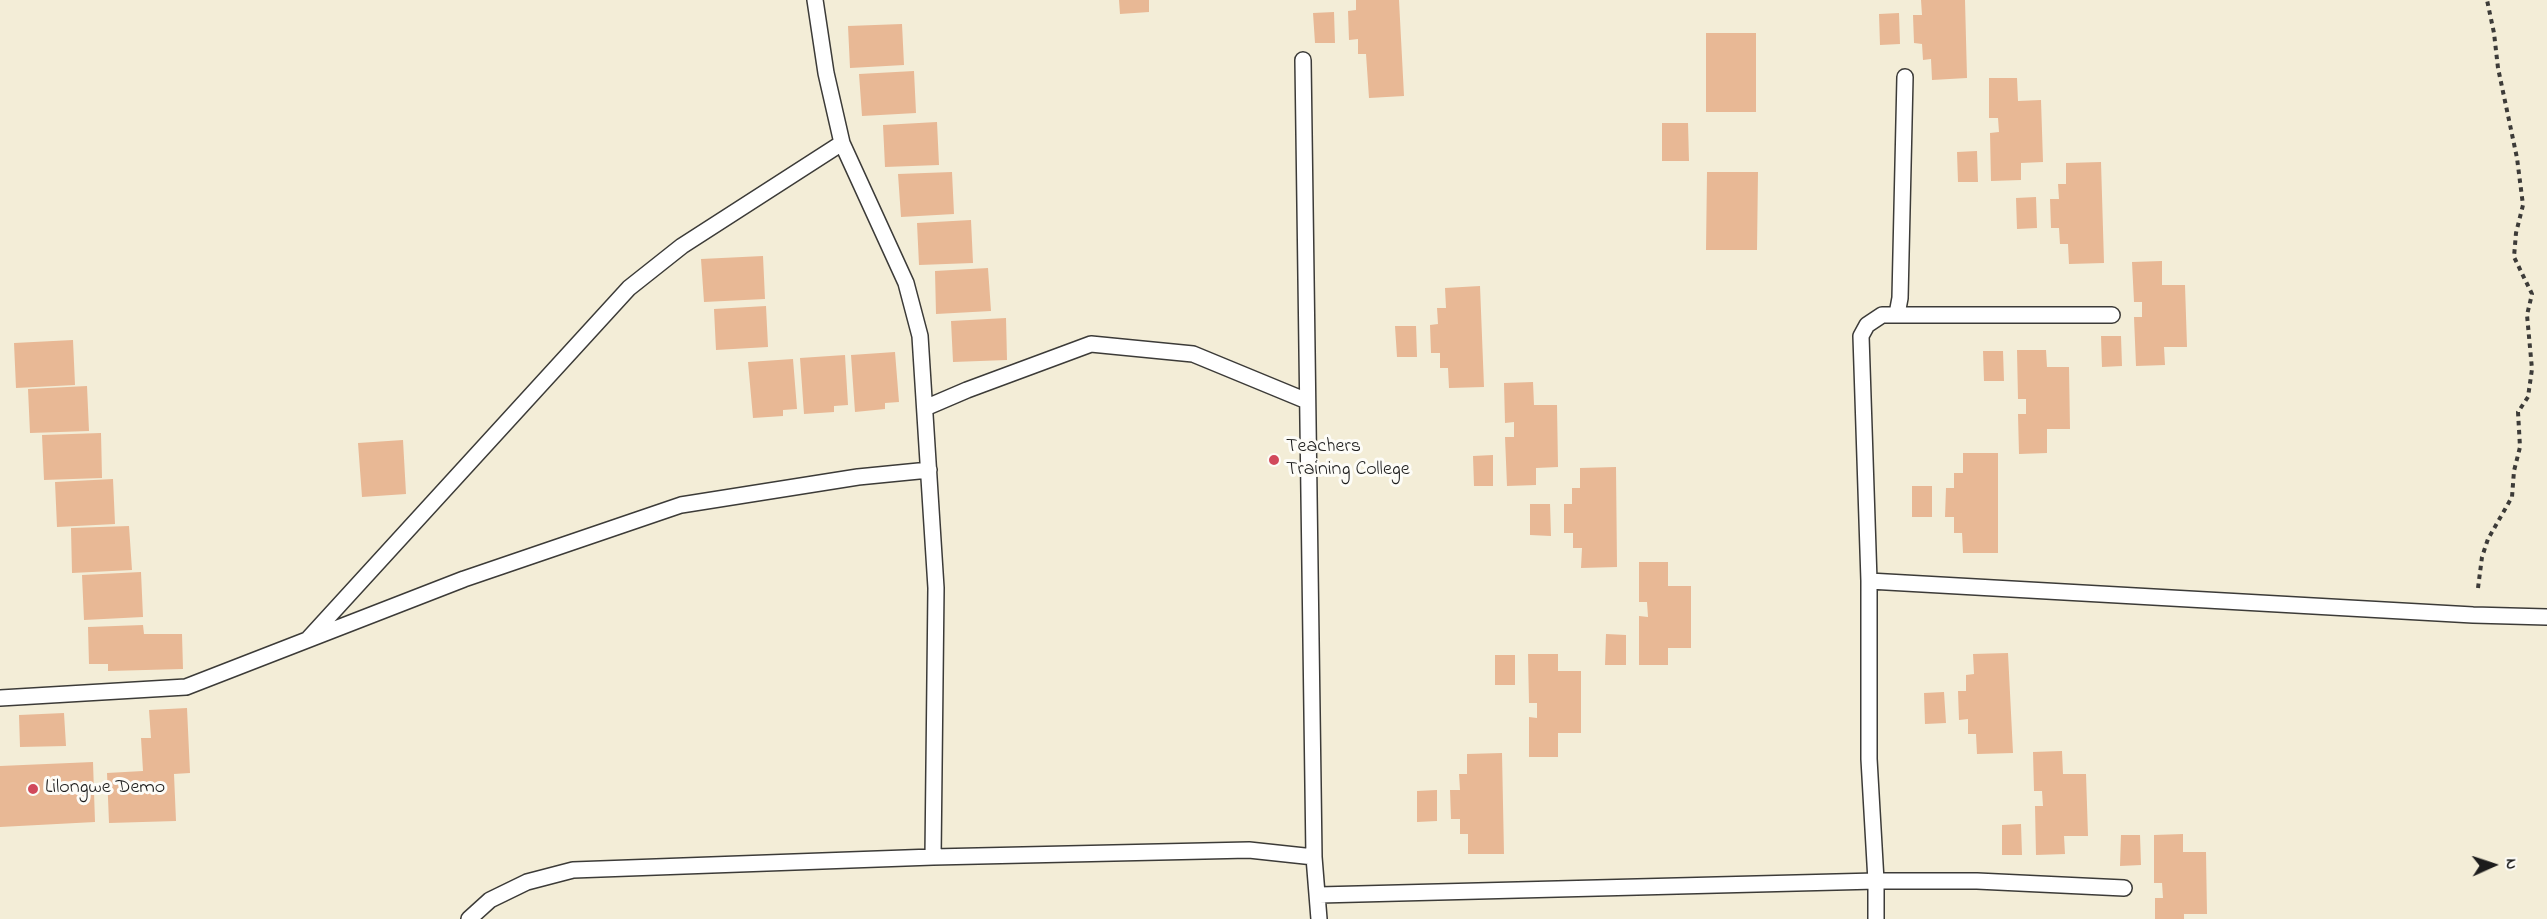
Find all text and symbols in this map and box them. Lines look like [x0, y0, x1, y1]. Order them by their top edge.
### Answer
place label: Teachers Training College [1286, 436, 1410, 483]
marker: Teachers Training College [1267, 453, 1281, 467]
place label: Lilongwe Demo [45, 777, 165, 801]
marker: Lilongwe Demo [26, 782, 40, 796]
north arrow [2463, 835, 2523, 895]
text: N [2499, 858, 2523, 870]

